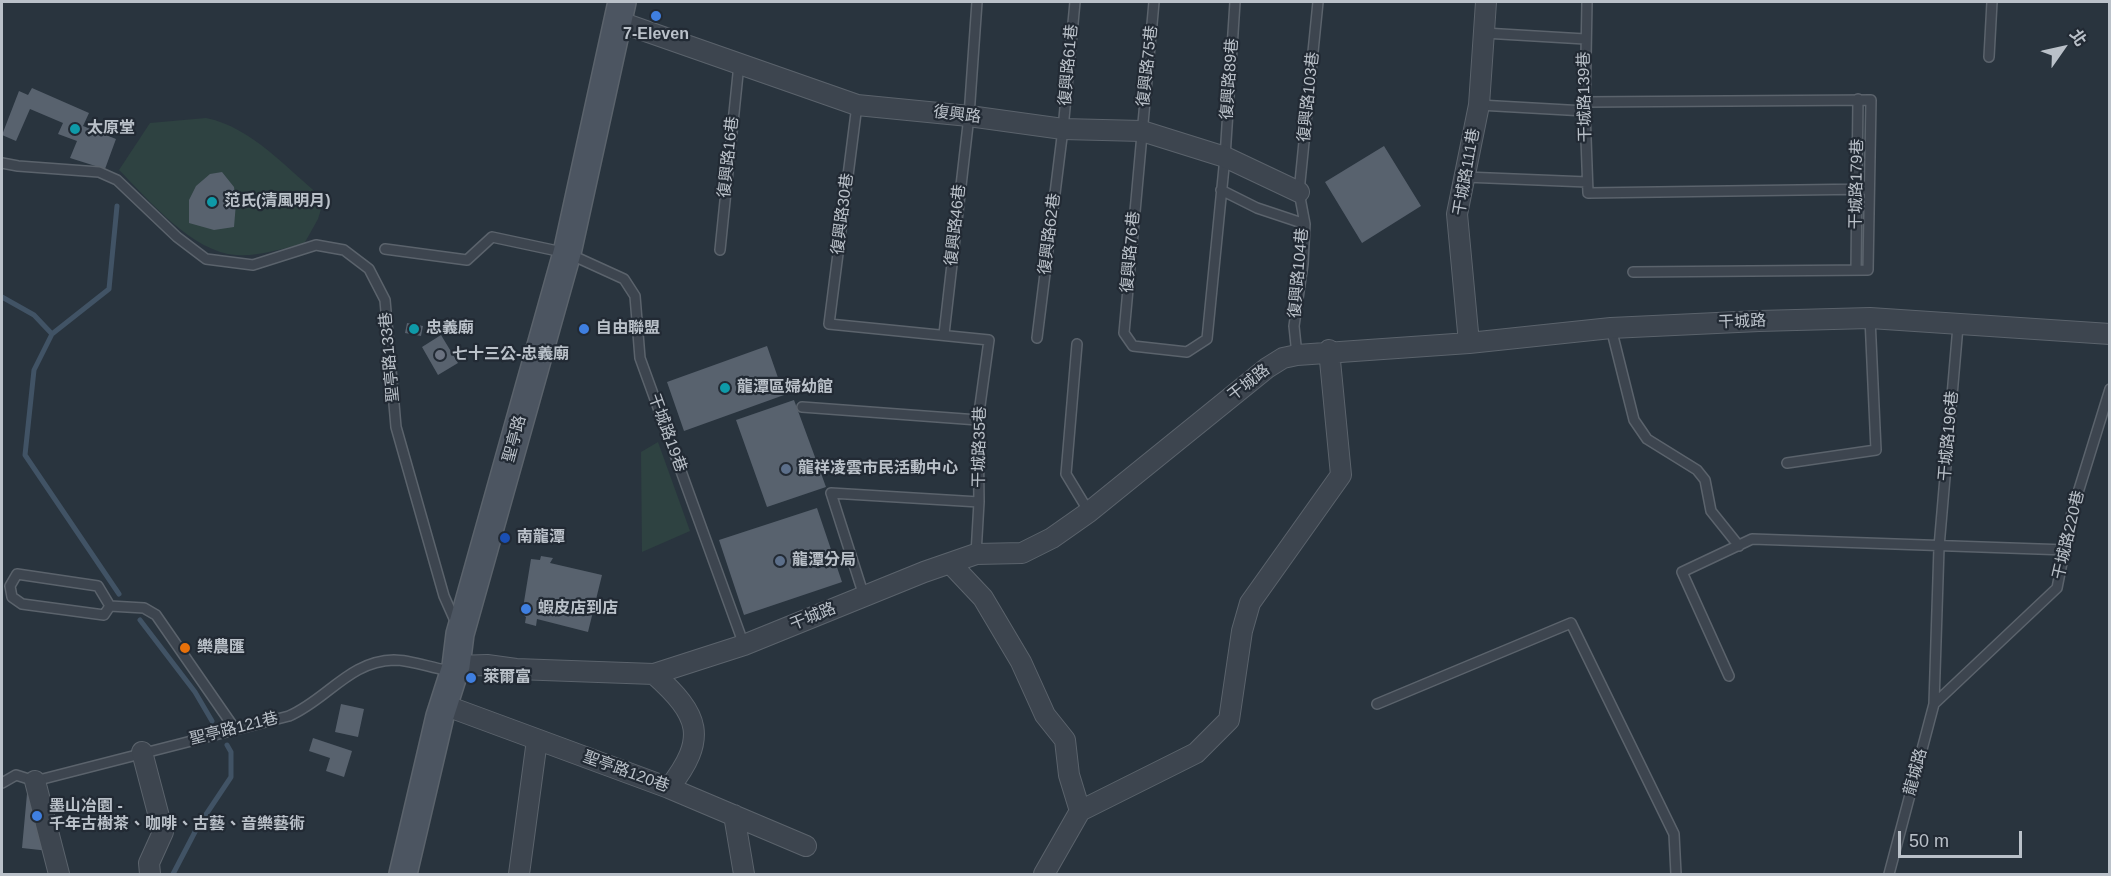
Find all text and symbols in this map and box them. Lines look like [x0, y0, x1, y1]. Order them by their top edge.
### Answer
marker: 7-Eleven [649, 9, 663, 23]
north arrow [2033, 18, 2093, 78]
street label: 復興路61巷 [1056, 23, 1082, 107]
street label: 復興路75巷 [1134, 24, 1162, 108]
place label: 7-Eleven [623, 25, 689, 45]
text: 北 [2067, 26, 2090, 49]
street label: 復興路89巷 [1218, 38, 1242, 120]
street label: 復興路103巷 [1295, 51, 1323, 143]
street label: 干城路139巷 [1575, 51, 1595, 143]
street label: 復興路 [932, 103, 982, 127]
street label: 復興路16巷 [715, 115, 743, 199]
place label: 太原堂 [87, 119, 135, 139]
marker: 太原堂 [68, 122, 82, 136]
street label: 干城路111巷 [1450, 127, 1484, 217]
street label: 干城路179巷 [1847, 138, 1867, 230]
street label: 復興路30巷 [828, 172, 858, 256]
street label: 復興路46巷 [942, 183, 970, 267]
place label: 范氏(清風明月) [224, 192, 331, 212]
street label: 復興路62巷 [1035, 192, 1065, 276]
marker: 范氏(清風明月) [205, 195, 219, 209]
street label: 復興路76巷 [1118, 210, 1144, 294]
street label: 復興路104巷 [1285, 227, 1313, 319]
street label: 聖亭路133巷 [376, 311, 404, 403]
street label: 干城路 [1718, 312, 1766, 332]
place label: 忠義廟 [426, 319, 474, 339]
place label: 自由聯盟 [596, 319, 660, 339]
marker: 忠義廟 [407, 322, 421, 336]
marker: 自由聯盟 [577, 322, 591, 336]
place label: 七十三公-忠義廟 [452, 345, 569, 365]
marker: 七十三公-忠義廟 [433, 348, 447, 362]
street label: 干城路 [1224, 361, 1274, 405]
place label: 龍潭區婦幼館 [737, 378, 833, 398]
marker: 龍潭區婦幼館 [718, 381, 732, 395]
street label: 干城路196巷 [1935, 390, 1963, 482]
street label: 干城路19巷 [644, 391, 690, 475]
street label: 干城路35巷 [970, 406, 990, 488]
street label: 聖亭路 [500, 413, 530, 465]
place label: 龍祥凌雲市民活動中心 [798, 459, 958, 479]
marker: 龍祥凌雲市民活動中心 [779, 462, 793, 476]
street label: 干城路220巷 [2049, 489, 2089, 581]
place label: 南龍潭 [517, 528, 565, 548]
marker: 南龍潭 [498, 531, 512, 545]
place label: 龍潭分局 [792, 551, 856, 571]
marker: 龍潭分局 [773, 554, 787, 568]
place label: 蝦皮店到店 [538, 599, 618, 619]
street label: 干城路 [787, 599, 839, 635]
marker: 蝦皮店到店 [519, 602, 533, 616]
place label: 樂農匯 [197, 638, 245, 658]
marker: 樂農匯 [178, 641, 192, 655]
place label: 萊爾富 [483, 668, 531, 688]
marker: 萊爾富 [464, 671, 478, 685]
street label: 聖亭路121巷 [188, 709, 280, 749]
street label: 龍城路 [1901, 746, 1931, 798]
street label: 聖亭路120巷 [580, 747, 672, 797]
place label: 墨山冶園 - 千年古樹茶、咖啡、古藝、音樂藝術 [49, 797, 305, 835]
marker: 墨山冶園 - 千年古樹茶、咖啡、古藝、音樂藝術 [30, 809, 44, 823]
scale bar [1901, 819, 2026, 857]
text: 50 m [1909, 831, 1949, 851]

